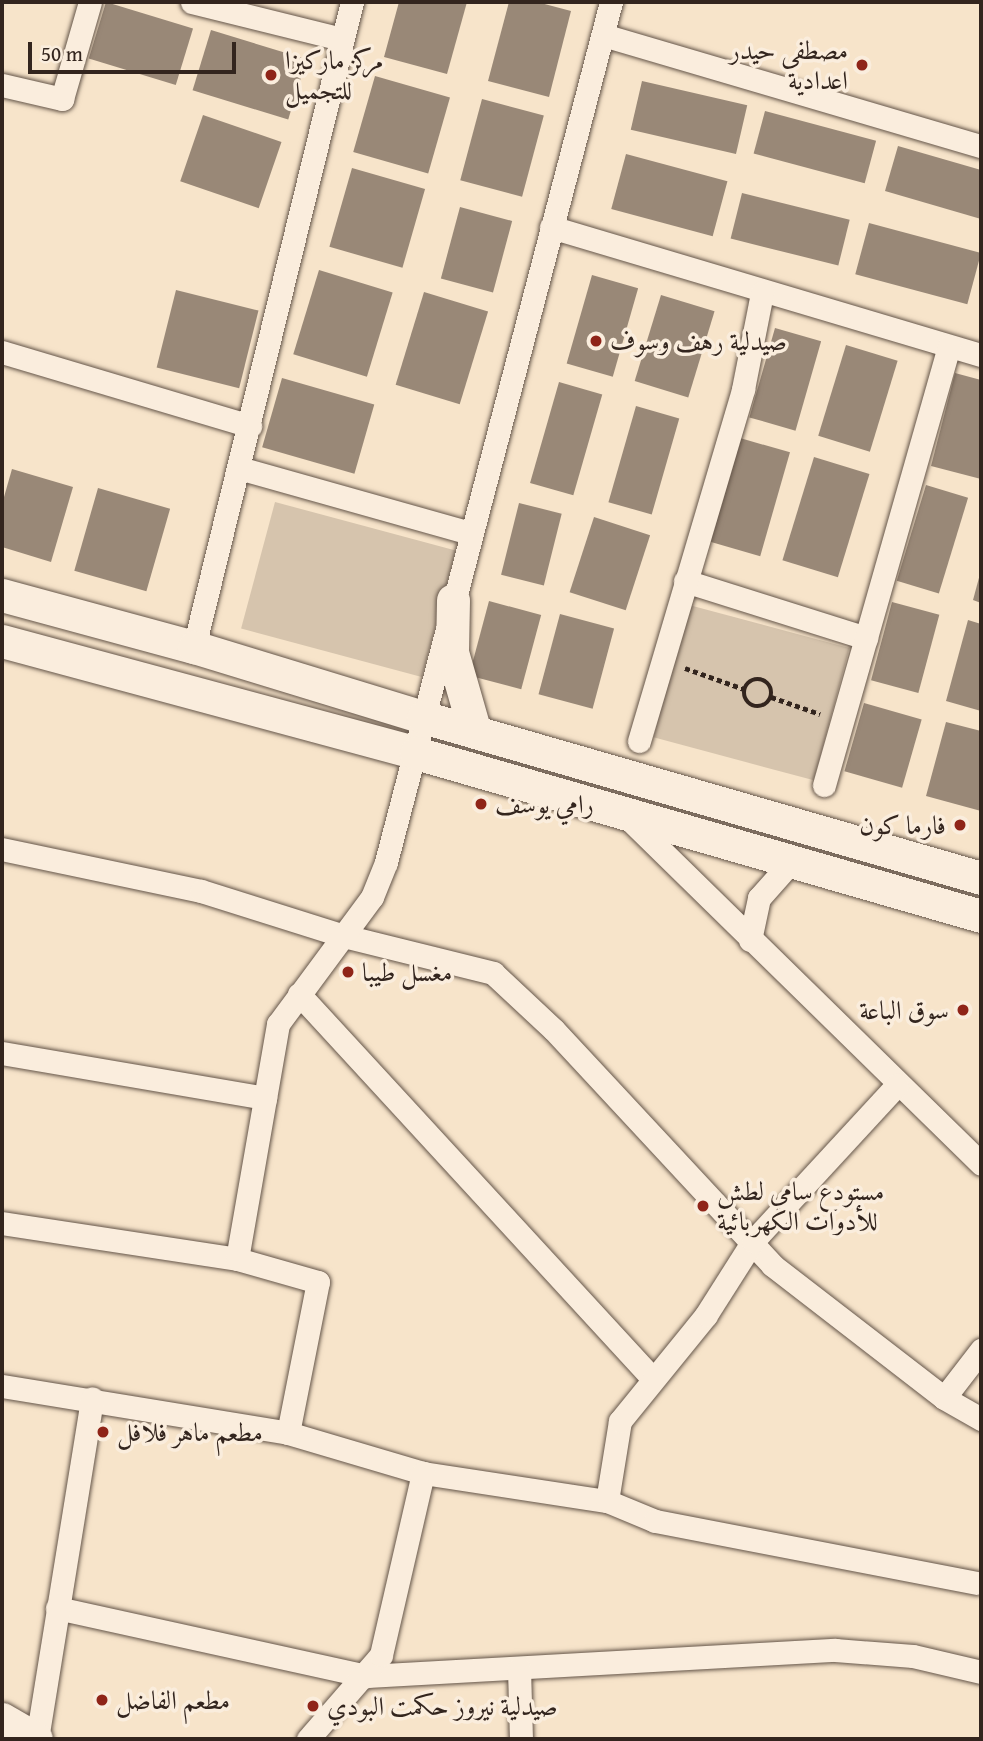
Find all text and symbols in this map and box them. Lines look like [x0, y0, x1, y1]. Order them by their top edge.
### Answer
scale bar [32, 28, 240, 72]
place label: مصطفى حيدر اعدادية [730, 34, 848, 96]
text: 50 m [41, 38, 83, 69]
place label: مركز ماركيزا للتجميل [285, 44, 383, 106]
marker: مصطفى حيدر اعدادية [854, 57, 870, 73]
marker: مركز ماركيزا للتجميل [263, 67, 279, 83]
place label: صيدلية رهف وسوف [610, 325, 787, 357]
marker: صيدلية رهف وسوف [588, 333, 604, 349]
place label: رامي يوسف [495, 788, 594, 820]
marker: رامي يوسف [473, 796, 489, 812]
place label: فارما كون [859, 809, 946, 841]
marker: فارما كون [952, 817, 968, 833]
place label: مغسل طيبا [362, 956, 452, 988]
marker: مغسل طيبا [340, 964, 356, 980]
place label: سوق الباعة [859, 994, 949, 1026]
marker: سوق الباعة [955, 1002, 971, 1018]
place label: مستودع سامي لطش للأدوات الكهربائية [717, 1175, 884, 1236]
marker: مستودع سامي لطش للأدوات الكهربائية [695, 1198, 711, 1214]
place label: مطعم ماهر فلافل [117, 1416, 263, 1448]
marker: مطعم ماهر فلافل [95, 1424, 111, 1440]
place label: مطعم الفاضل [116, 1684, 230, 1716]
place label: صيدلية نيروز حكمت البودي [327, 1690, 558, 1722]
marker: مطعم الفاضل [94, 1692, 110, 1708]
marker: صيدلية نيروز حكمت البودي [305, 1698, 321, 1714]

